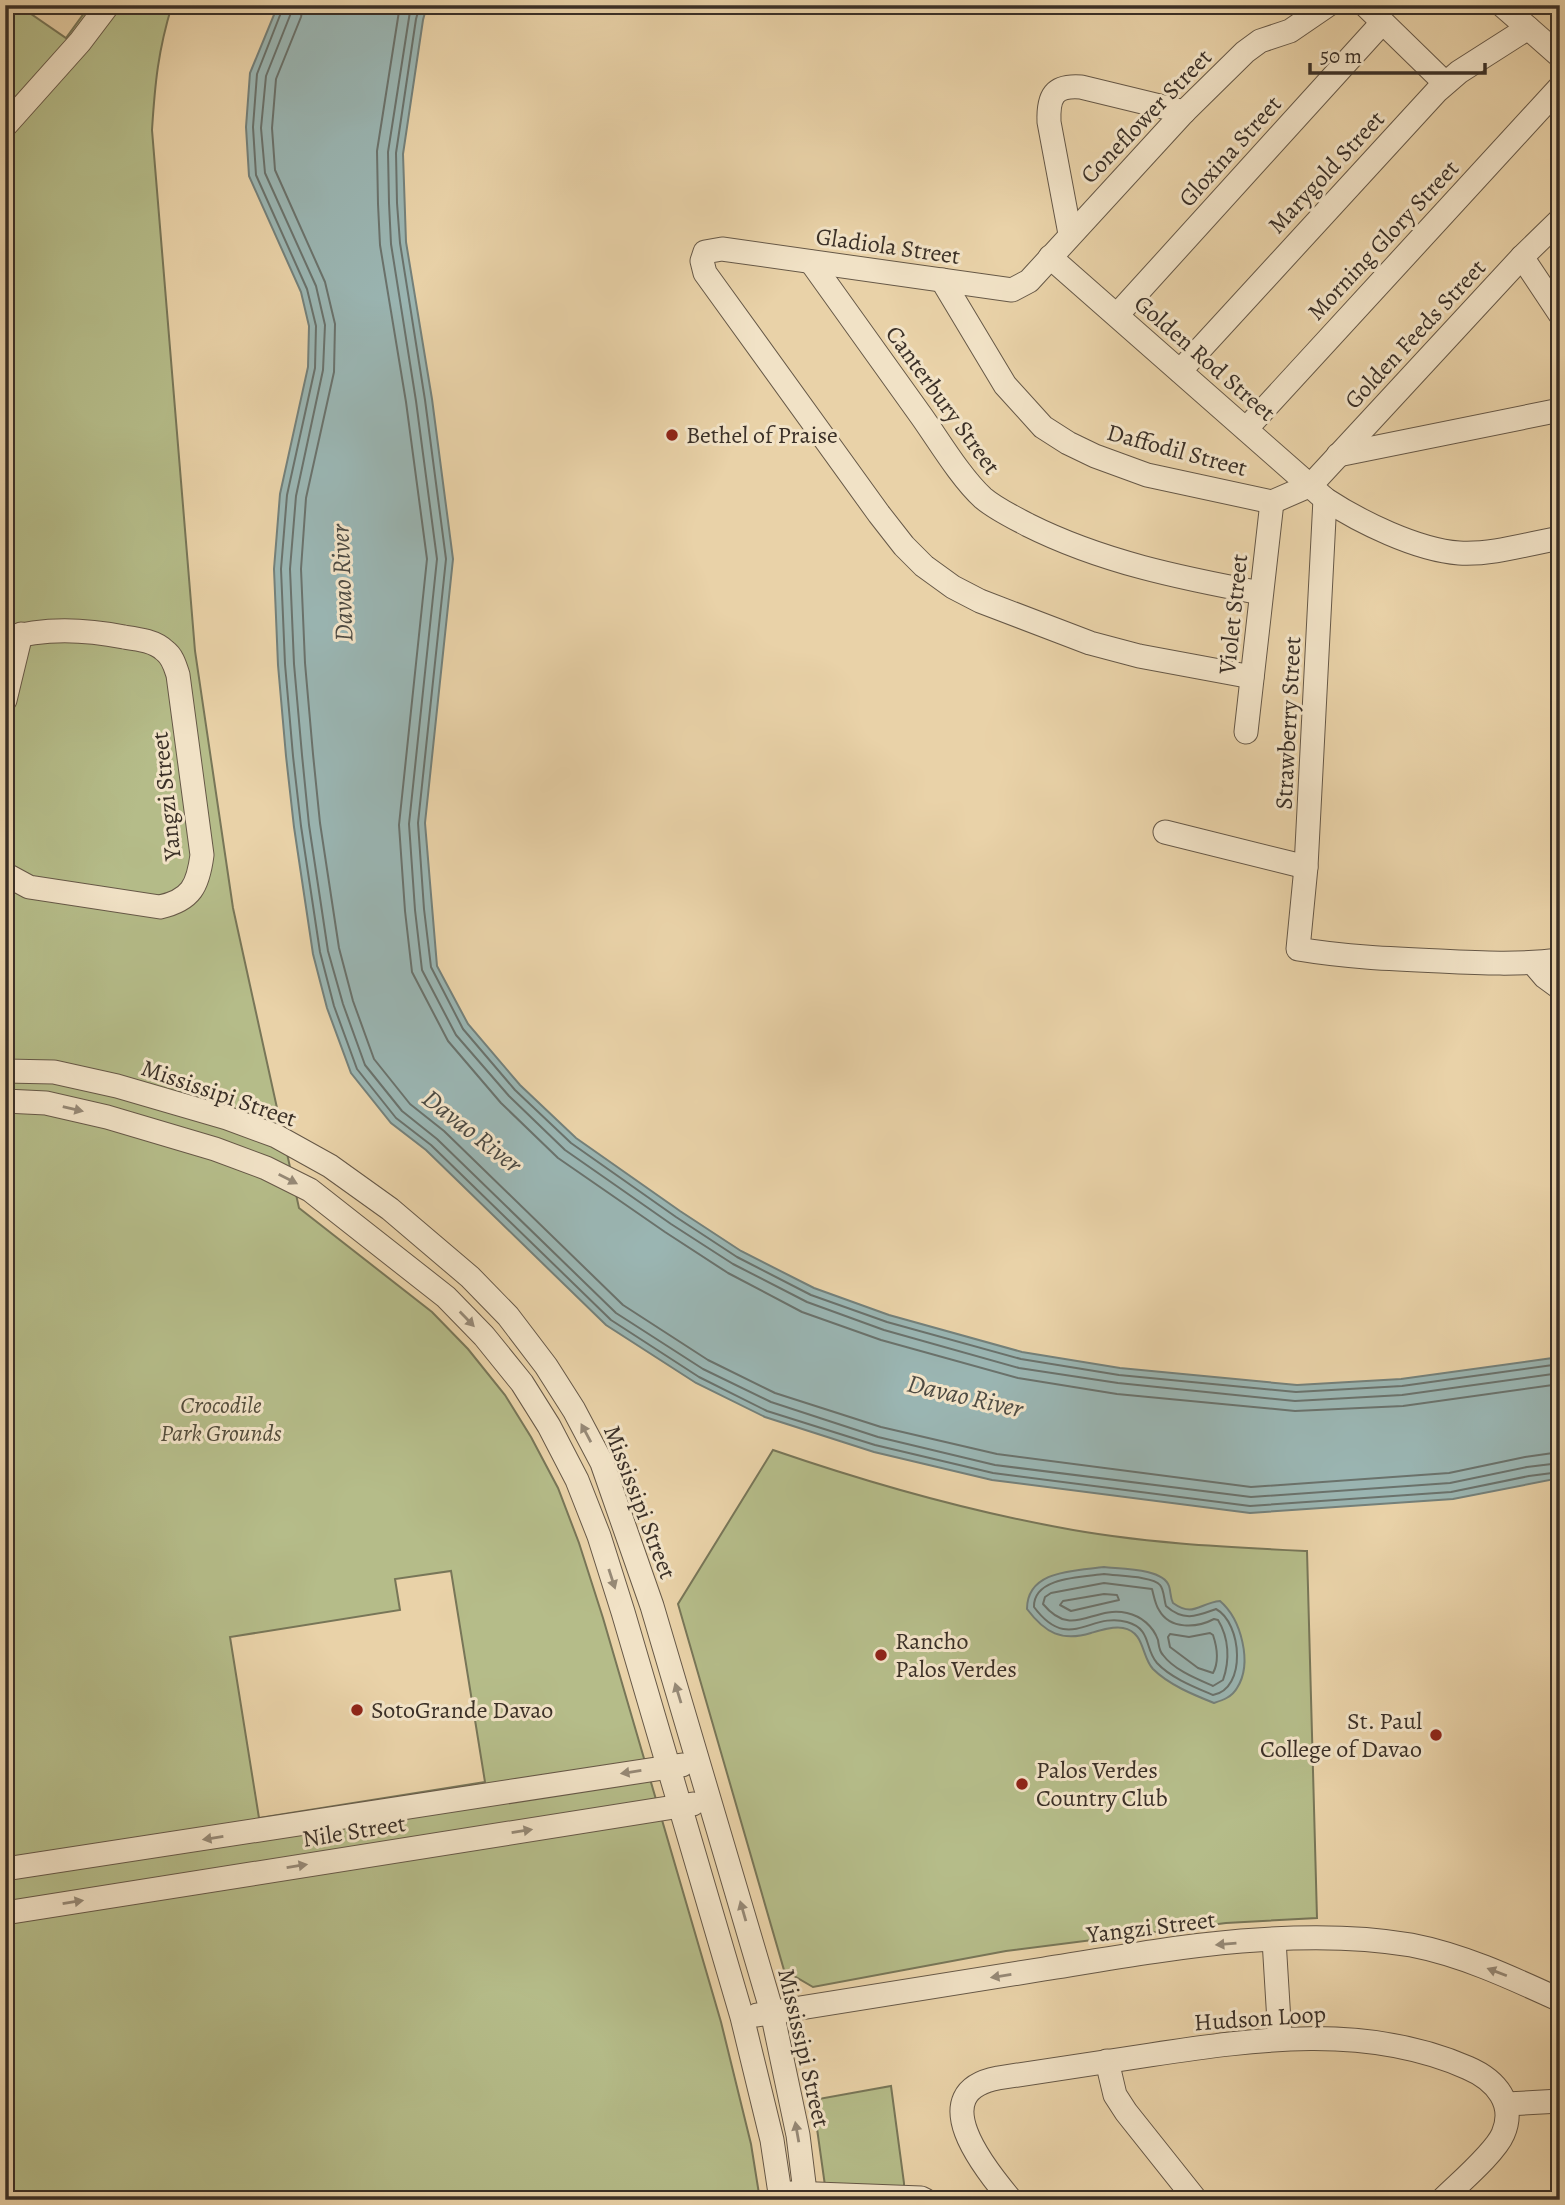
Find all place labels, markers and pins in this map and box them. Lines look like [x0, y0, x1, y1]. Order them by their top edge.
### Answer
place label: Bethel of Praise [686, 419, 838, 451]
marker: Bethel of Praise [664, 427, 680, 443]
place label: Rancho Palos Verdes [895, 1625, 1017, 1685]
marker: Rancho Palos Verdes [873, 1647, 889, 1663]
place label: SotoGrande Davao [371, 1694, 553, 1726]
marker: SotoGrande Davao [349, 1702, 365, 1718]
place label: St. Paul College of Davao [1260, 1705, 1422, 1765]
marker: St. Paul College of Davao [1428, 1727, 1444, 1743]
place label: Palos Verdes Country Club [1036, 1754, 1168, 1814]
marker: Palos Verdes Country Club [1014, 1776, 1030, 1792]

